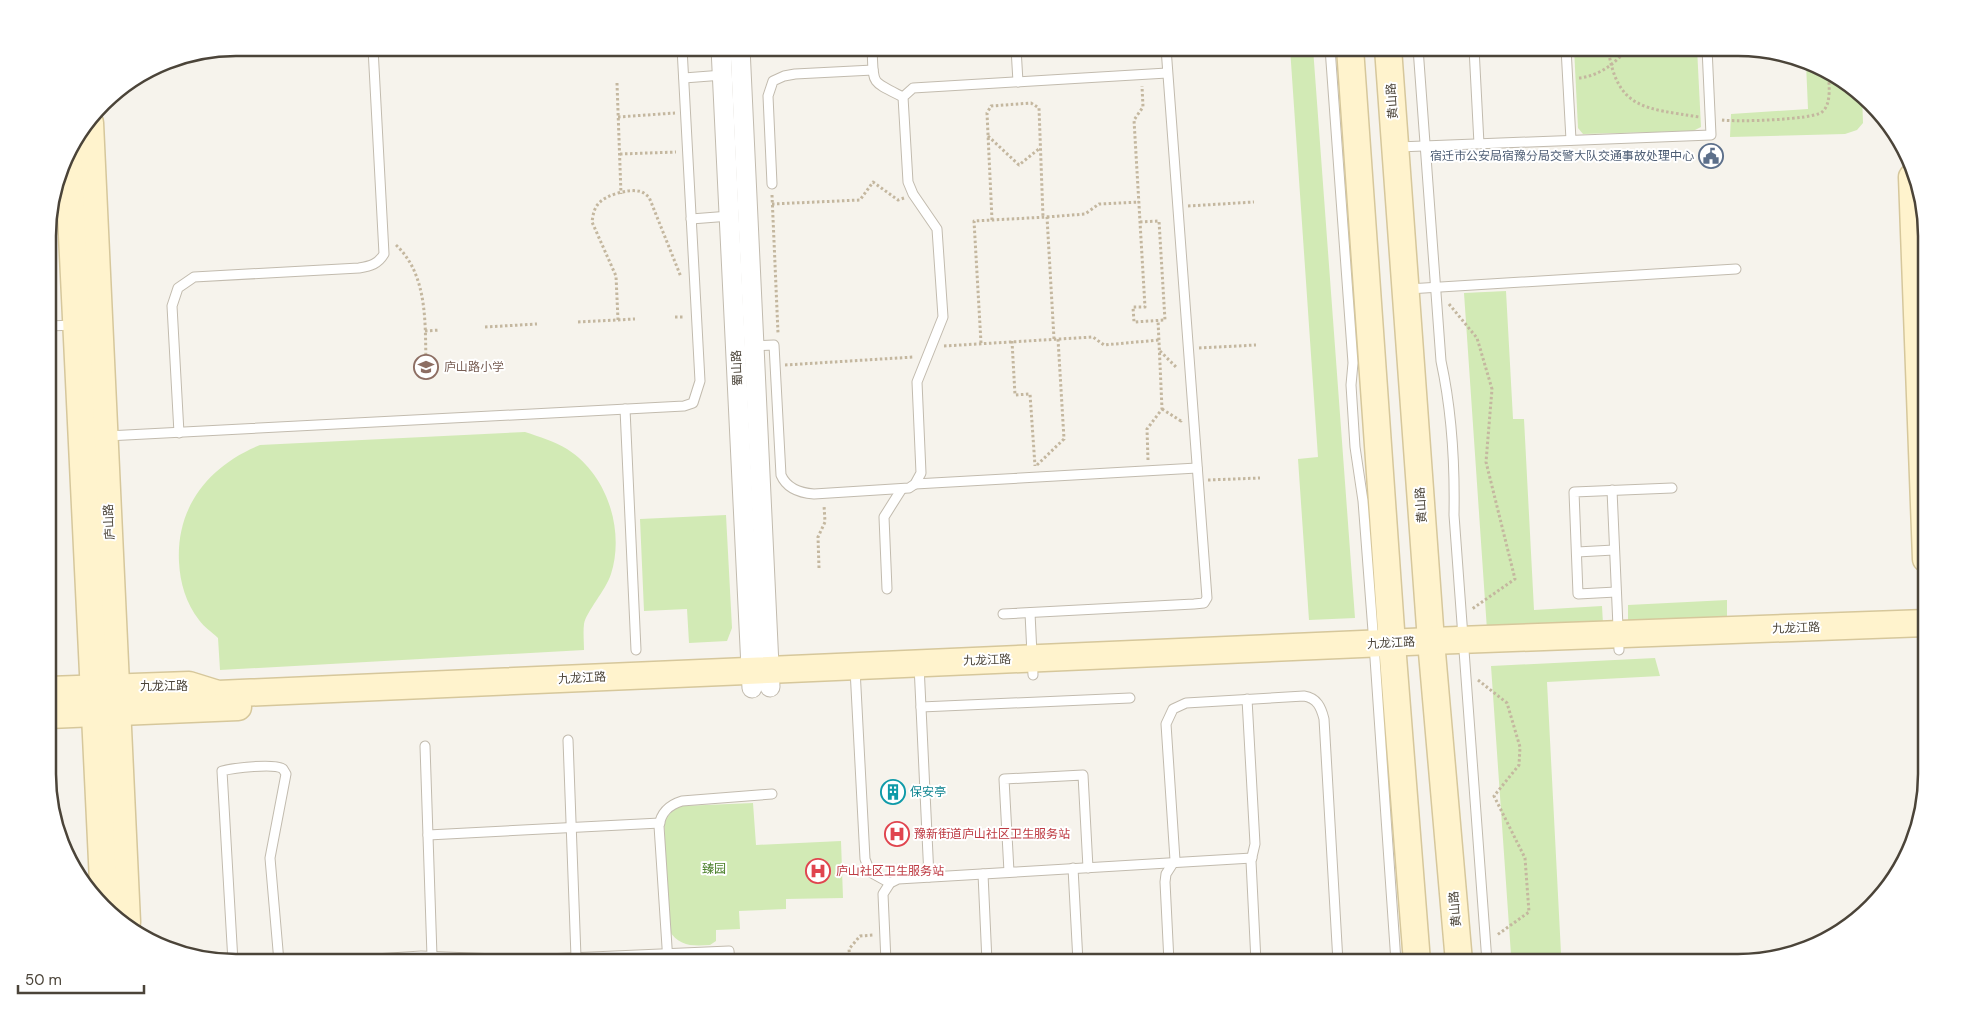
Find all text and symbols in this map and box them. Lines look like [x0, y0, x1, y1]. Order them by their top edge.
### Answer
street label: 黄山路 [1383, 82, 1401, 120]
public building icon: 宿迁市公安局宿豫分局交警大队交通事故处理中心 [1698, 143, 1724, 169]
place label: 宿迁市公安局宿豫分局交警大队交通事故处理中心 [1430, 148, 1694, 164]
street label: 蜀山路 [728, 350, 746, 386]
school or university icon: 庐山路小学 [413, 354, 439, 380]
place label: 庐山路小学 [444, 359, 504, 375]
street label: 黄山路 [1412, 486, 1430, 524]
street label: 庐山路 [100, 504, 118, 540]
street label: 九龙江路 [1772, 619, 1820, 637]
street label: 九龙江路 [1367, 634, 1415, 652]
street label: 九龙江路 [963, 651, 1011, 669]
street label: 九龙江路 [558, 669, 606, 687]
street label: 九龙江路 [140, 678, 188, 694]
building icon: 保安亭 [880, 779, 906, 805]
place label: 保安亭 [910, 784, 946, 800]
hospital icon: 豫新街道庐山社区卫生服务站 [884, 821, 910, 847]
place label: 豫新街道庐山社区卫生服务站 [914, 826, 1070, 842]
hospital icon: 庐山社区卫生服务站 [805, 858, 831, 884]
park label: 臻园 [702, 861, 726, 877]
place label: 庐山社区卫生服务站 [836, 863, 944, 879]
street label: 黄山路 [1445, 890, 1465, 928]
scale bar [18, 962, 144, 994]
text: 50 m [25, 970, 62, 990]

